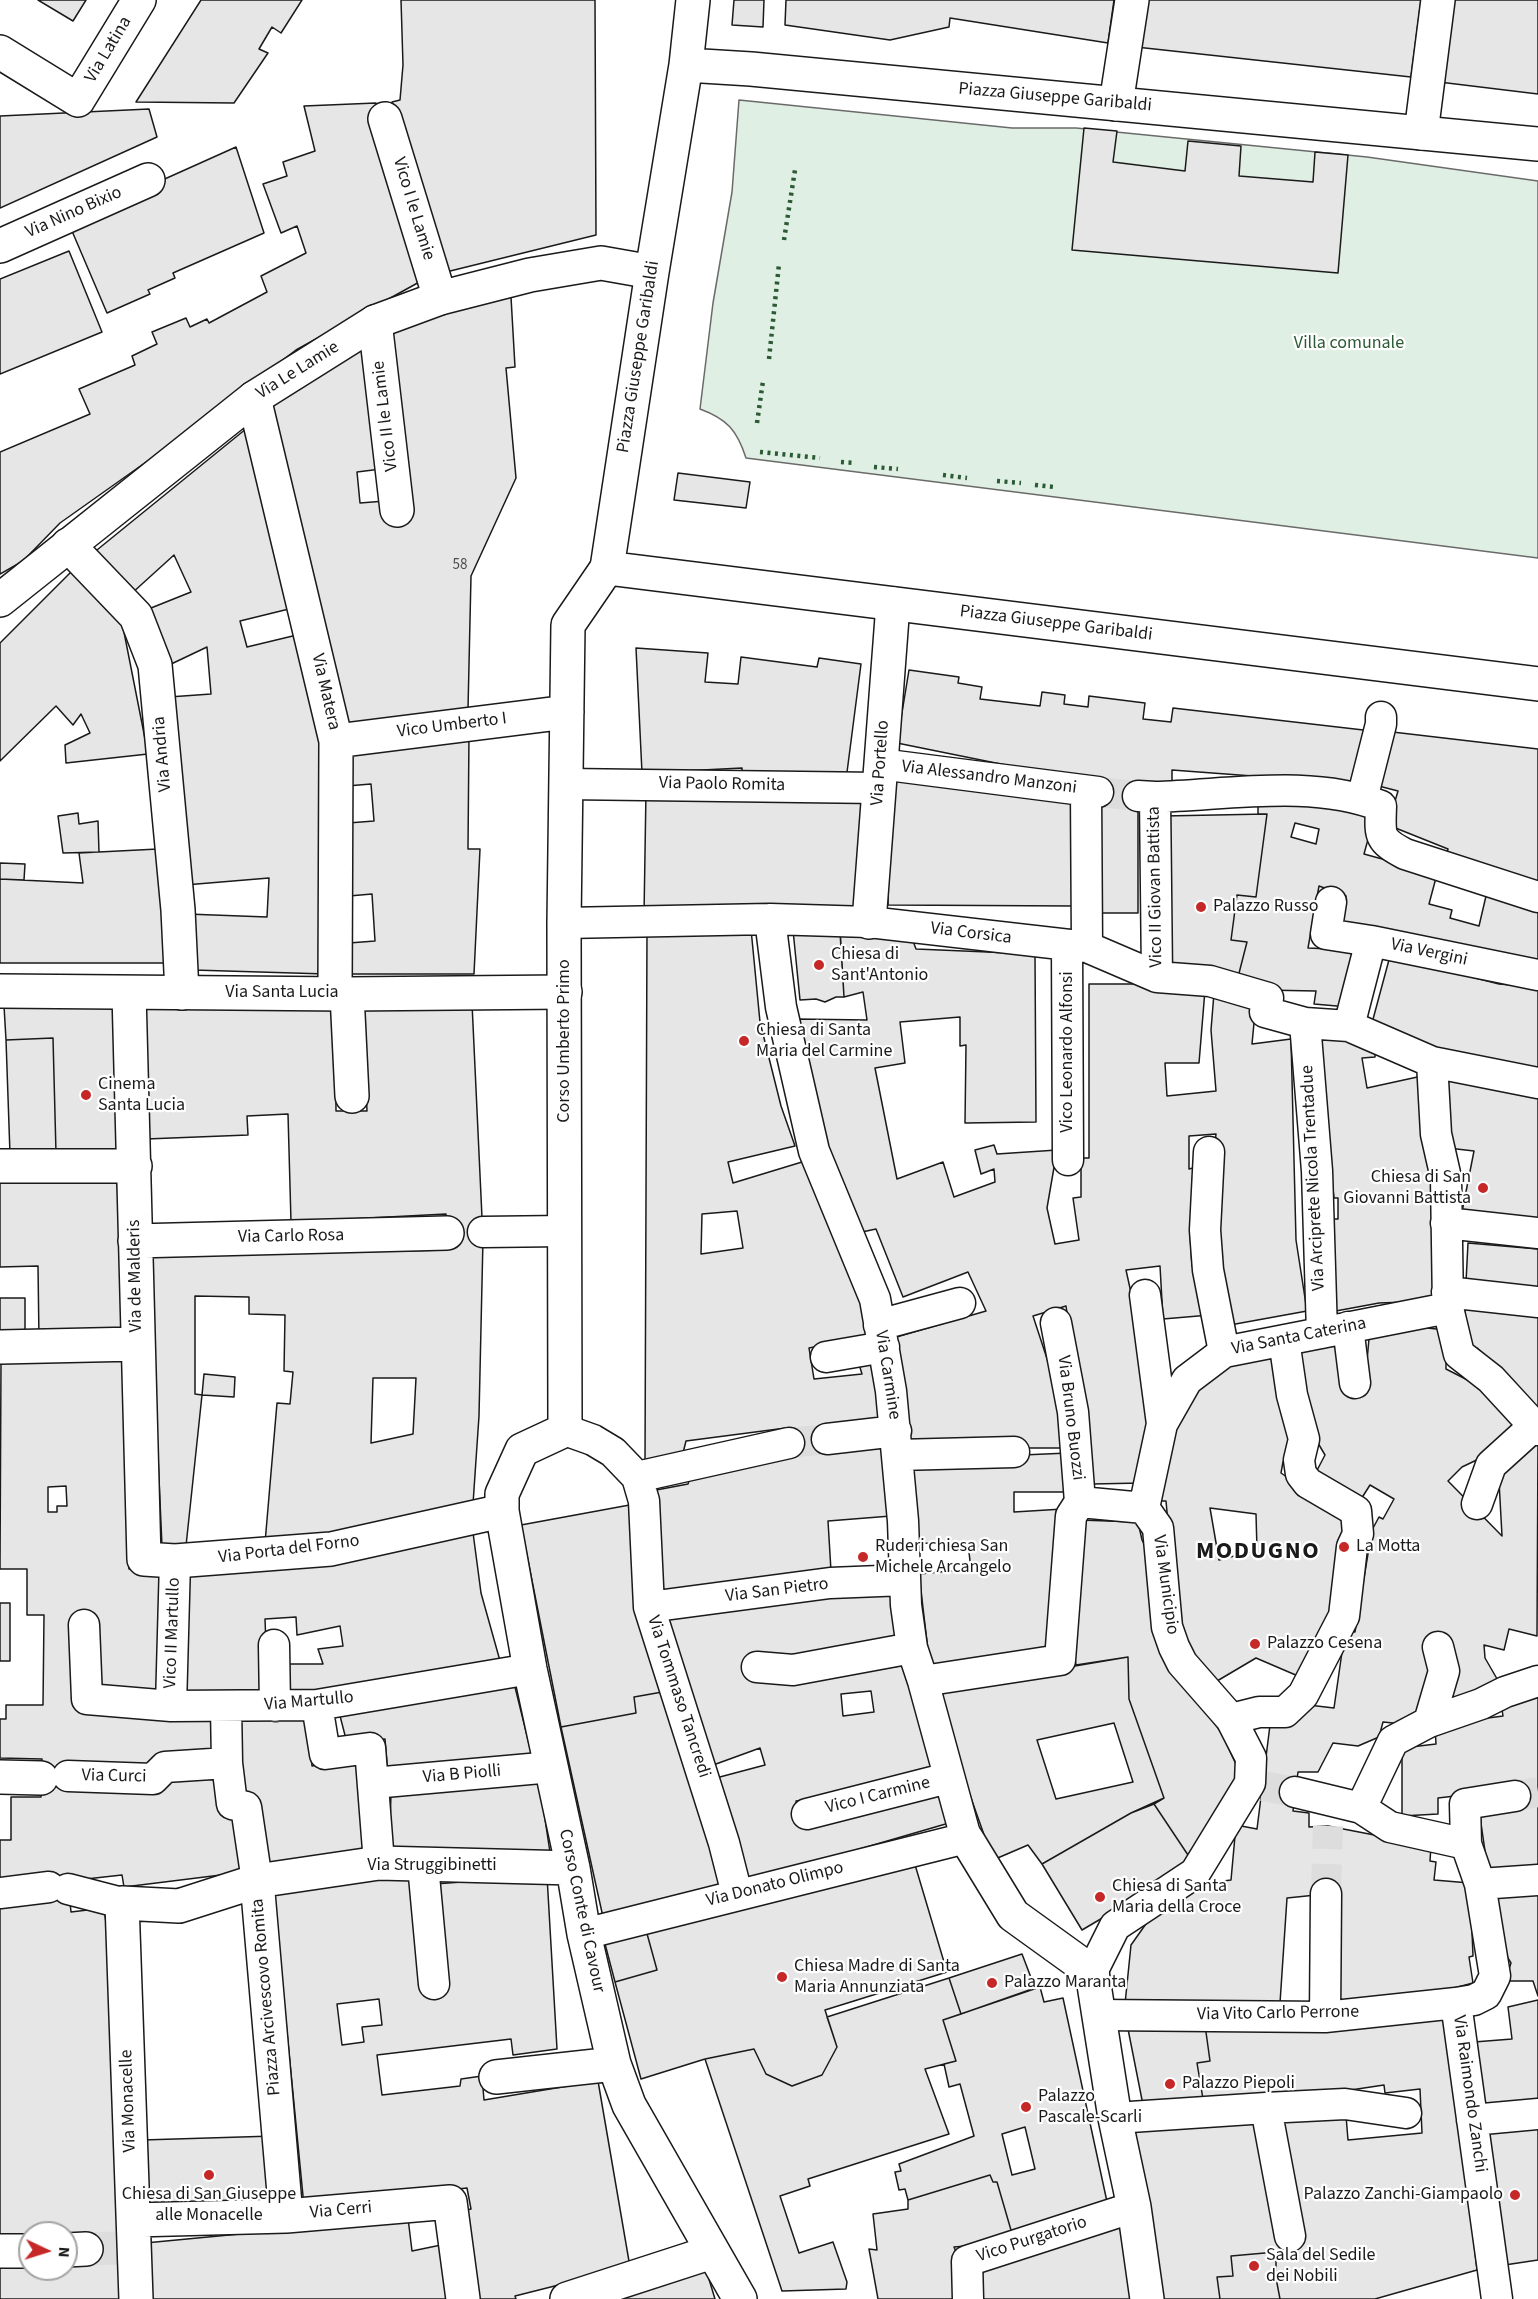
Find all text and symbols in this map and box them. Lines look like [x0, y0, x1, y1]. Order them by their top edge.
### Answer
street label: Via Latina [81, 13, 137, 87]
street label: Piazza Giuseppe Garibaldi [957, 79, 1153, 117]
street label: Vico I le Lamie [387, 155, 439, 263]
street label: Via Nino Bixio [23, 182, 125, 244]
street label: Piazza Giuseppe Garibaldi [613, 259, 665, 455]
park label: Villa comunale [1294, 333, 1404, 355]
street label: Via Le Lamie [253, 337, 343, 405]
street label: Vico II le Lamie [369, 360, 403, 472]
house number: 58 [453, 557, 467, 575]
street label: Piazza Giuseppe Garibaldi [958, 601, 1154, 647]
street label: Via Matera [306, 652, 344, 732]
street label: Vico Umberto I [396, 709, 508, 743]
street label: Via Andria [149, 715, 177, 793]
street label: Via Portello [867, 719, 895, 807]
street label: Via Alessandro Manzoni [900, 757, 1078, 799]
street label: Via Paolo Romita [659, 773, 785, 797]
street label: Vico II Giovan Battista [1144, 806, 1168, 968]
place label: Palazzo Russo [1213, 896, 1319, 918]
marker: Palazzo Russo [1194, 900, 1208, 914]
street label: Via Corsica [929, 918, 1013, 950]
street label: Via Vergini [1389, 934, 1469, 972]
place label: Chiesa di Sant'Antonio [831, 944, 928, 986]
marker: Chiesa di Sant'Antonio [812, 958, 826, 972]
street label: Corso Umberto Primo [554, 959, 576, 1123]
street label: Vico Leonardo Alfonsi [1057, 971, 1079, 1133]
street label: Via Santa Lucia [225, 982, 339, 1004]
place label: Chiesa di Santa Maria del Carmine [756, 1020, 892, 1062]
marker: Chiesa di Santa Maria del Carmine [737, 1034, 751, 1048]
street label: Via Arciprete Nicola Trentadue [1297, 1065, 1331, 1291]
place label: Cinema Santa Lucia [98, 1074, 185, 1116]
marker: Cinema Santa Lucia [79, 1088, 93, 1102]
place label: Chiesa di San Giovanni Battista [1343, 1167, 1471, 1210]
marker: Chiesa di San Giovanni Battista [1476, 1181, 1490, 1195]
street label: Via de Malderis [124, 1219, 148, 1333]
street label: Via Carlo Rosa [238, 1225, 344, 1249]
street label: Via Santa Caterina [1230, 1313, 1368, 1361]
street label: Via Carmine [869, 1329, 905, 1421]
street label: Via Bruno Buozzi [1052, 1354, 1088, 1482]
street label: Via Porta del Forno [217, 1531, 361, 1569]
street label: Via Municipio [1147, 1534, 1183, 1636]
place label: Ruderi chiesa San Michele Arcangelo [875, 1536, 1011, 1578]
place label: La Motta [1356, 1536, 1420, 1558]
district label: MODUGNO [1196, 1539, 1320, 1567]
marker: La Motta [1337, 1540, 1351, 1554]
marker: Ruderi chiesa San Michele Arcangelo [856, 1550, 870, 1564]
street label: Via San Pietro [724, 1574, 830, 1608]
street label: Vico II Martullo [160, 1577, 186, 1689]
street label: Via Tommaso Tancredi [642, 1613, 714, 1781]
place label: Palazzo Cesena [1267, 1633, 1382, 1655]
marker: Palazzo Cesena [1248, 1637, 1262, 1651]
street label: Via Martullo [263, 1687, 355, 1717]
street label: Via B Piolli [422, 1761, 502, 1789]
street label: Via Curci [81, 1766, 147, 1788]
street label: Vico I Carmine [824, 1773, 932, 1819]
street label: Corso Conte di Cavour [553, 1827, 609, 1995]
street label: Via Struggibinetti [367, 1855, 497, 1877]
street label: Via Donato Olimpo [704, 1858, 846, 1912]
place label: Chiesa di Santa Maria della Croce [1112, 1876, 1241, 1918]
marker: Chiesa di Santa Maria della Croce [1093, 1890, 1107, 1904]
street label: Piazza Arcivescovo Romita [248, 1898, 286, 2096]
place label: Chiesa Madre di Santa Maria Annunziata [794, 1956, 960, 1998]
marker: Chiesa Madre di Santa Maria Annunziata [775, 1970, 789, 1984]
place label: Palazzo Maranta [1004, 1972, 1126, 1994]
marker: Palazzo Maranta [985, 1976, 999, 1990]
street label: Via Vito Carlo Perrone [1197, 2002, 1359, 2026]
street label: Via Raimondo Zanchi [1447, 2014, 1491, 2174]
street label: Via Monacelle [116, 2049, 142, 2153]
place label: Palazzo Piepoli [1182, 2073, 1295, 2095]
marker: Palazzo Piepoli [1163, 2077, 1177, 2091]
place label: Palazzo Pascale-Scarli [1038, 2086, 1142, 2128]
marker: Palazzo Pascale-Scarli [1019, 2100, 1033, 2114]
marker: Chiesa di San Giuseppe alle Monacelle [202, 2168, 216, 2182]
place label: Chiesa di San Giuseppe alle Monacelle [122, 2184, 296, 2226]
place label: Palazzo Zanchi-Giampaolo [1304, 2184, 1503, 2206]
marker: Palazzo Zanchi-Giampaolo [1508, 2188, 1522, 2202]
street label: Via Cerri [309, 2198, 373, 2224]
street label: Vico Purgatorio [974, 2212, 1090, 2268]
north arrow [18, 2221, 78, 2281]
place label: Sala del Sedile dei Nobili [1266, 2245, 1376, 2288]
text: N [53, 2246, 75, 2258]
marker: Sala del Sedile dei Nobili [1247, 2259, 1261, 2273]

